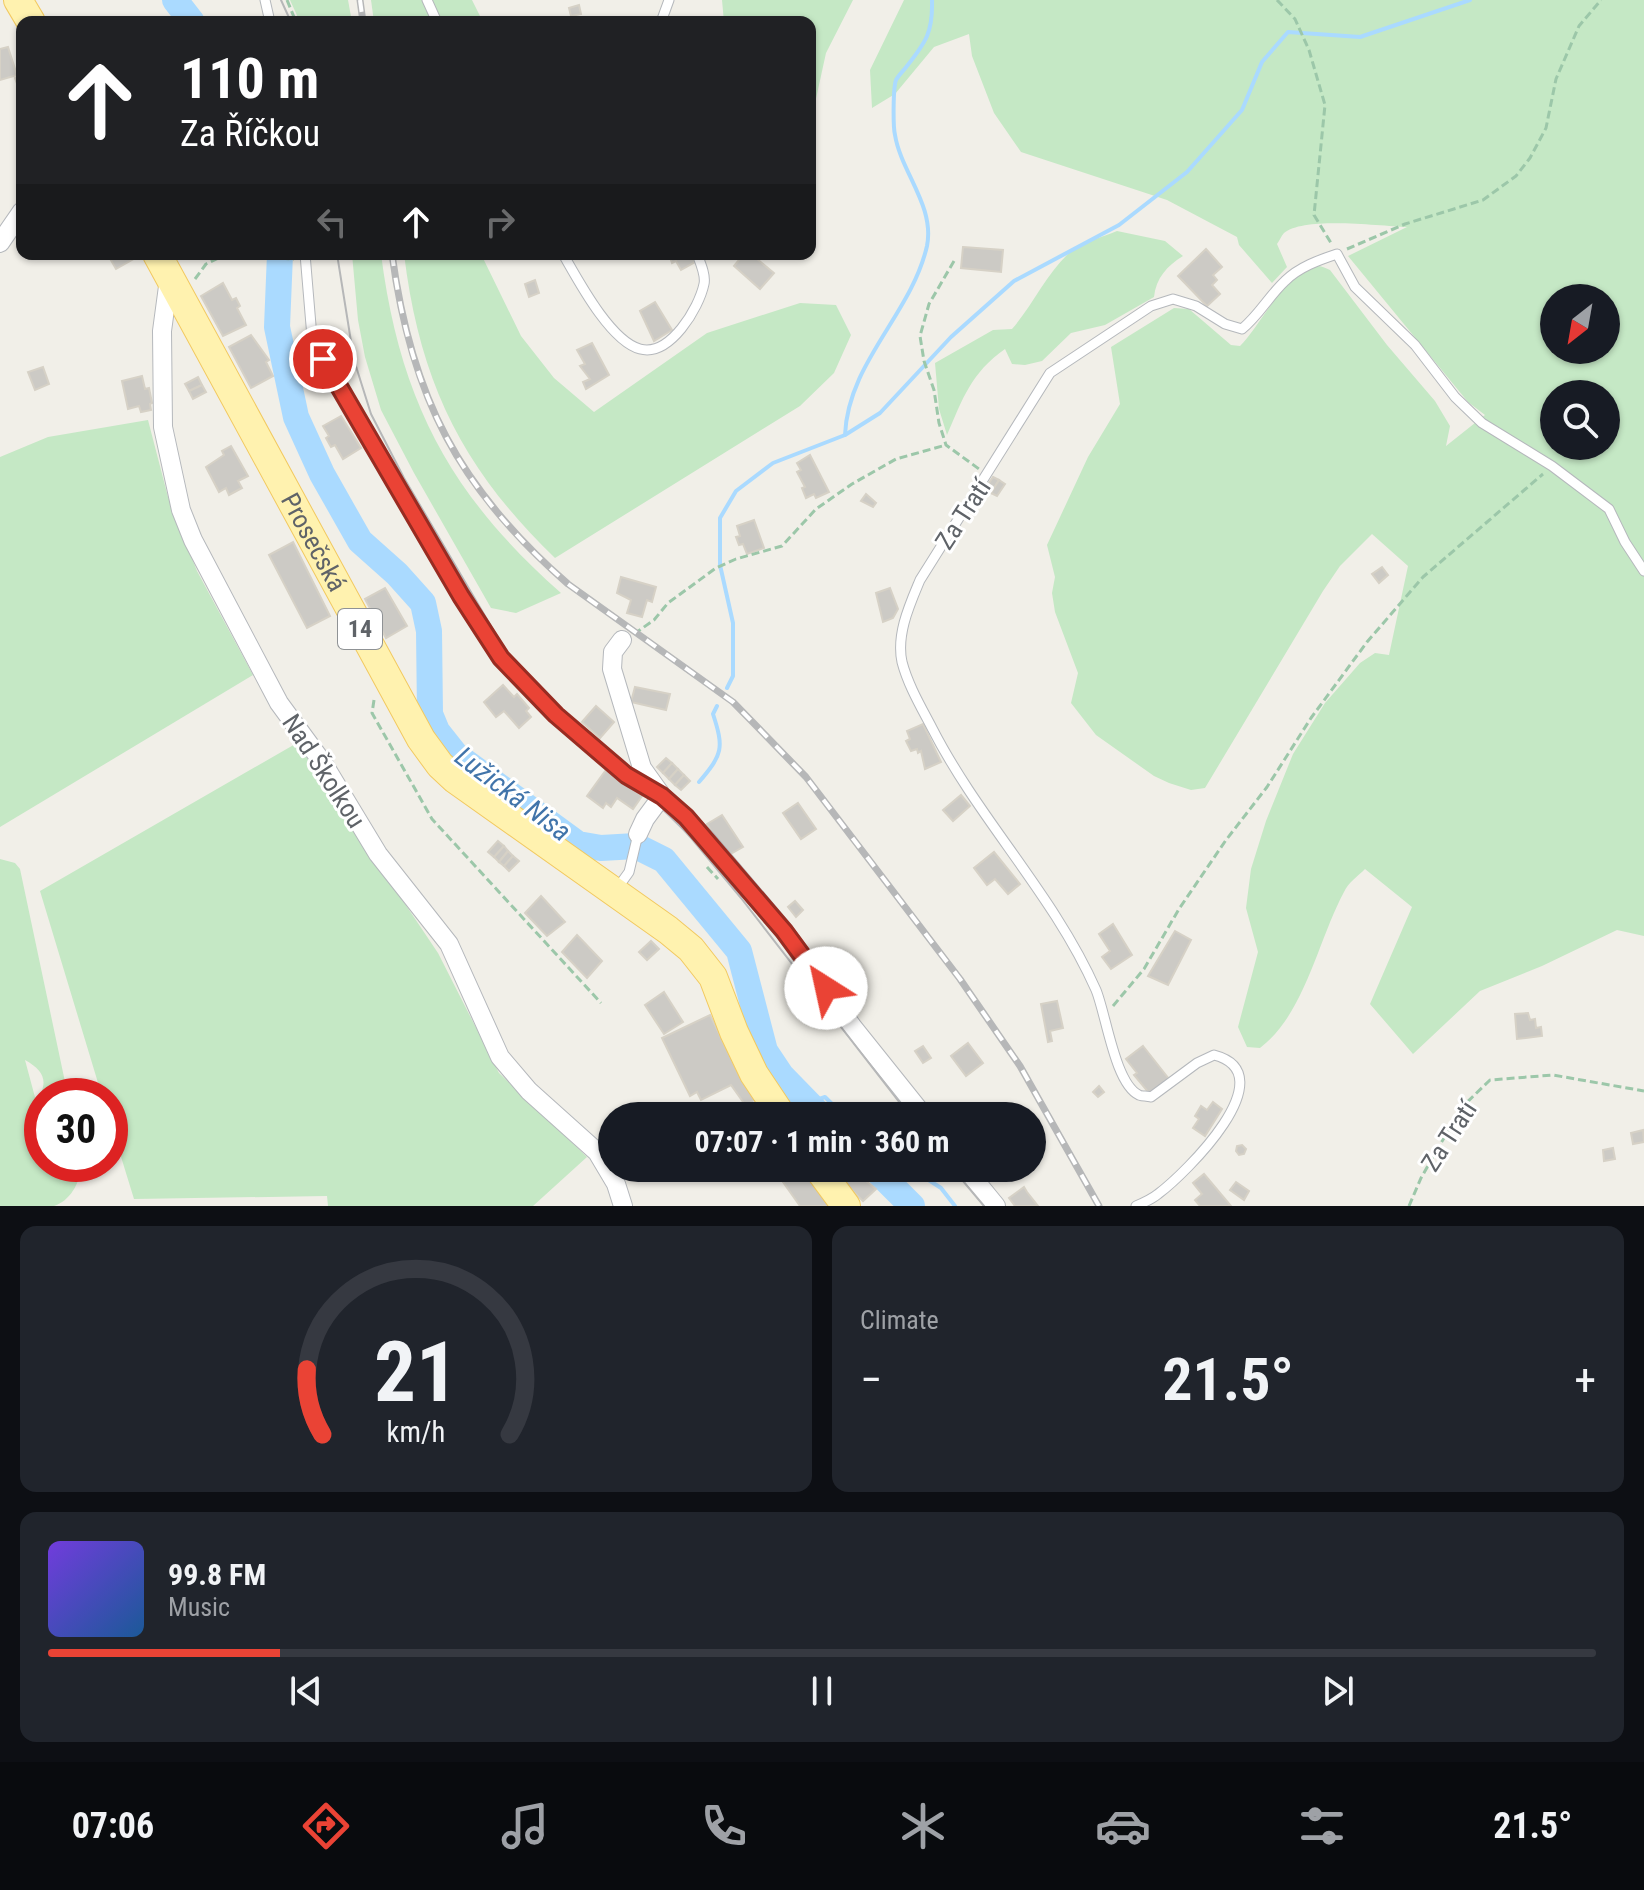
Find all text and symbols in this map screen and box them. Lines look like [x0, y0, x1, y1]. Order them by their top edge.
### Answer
text: 110 m [180, 46, 319, 112]
icon: ahead [48, 48, 152, 152]
text: Za Říčkou [180, 113, 320, 155]
icon: left [310, 200, 354, 244]
icon: ahead [394, 200, 438, 244]
icon: right [478, 200, 522, 244]
north arrow [1540, 284, 1620, 364]
map controls [1540, 284, 1620, 460]
pin [289, 325, 357, 393]
icon: arrive [301, 337, 345, 381]
button: search [1540, 380, 1620, 460]
street label: Za Tratí [929, 472, 998, 555]
street label: Prosečská [275, 488, 353, 596]
road number: 14 [338, 609, 382, 649]
street label: Nad Školkou [276, 709, 372, 833]
water label: Lužická Nisa [449, 740, 577, 848]
position arrow [784, 946, 868, 1030]
speed limit sign: 30 [24, 1078, 128, 1182]
street label: Za Tratí [1415, 1094, 1484, 1177]
text: 07:07 · 1 min · 360 m [695, 1124, 949, 1159]
text: Climate [860, 1305, 939, 1335]
text: 21 [374, 1324, 458, 1421]
text: 21.5° [1162, 1344, 1294, 1415]
text: − [860, 1354, 882, 1406]
text: + [1574, 1354, 1596, 1406]
text: km/h [387, 1415, 445, 1449]
text: 99.8 FM [168, 1557, 266, 1592]
text: Music [168, 1592, 230, 1622]
icon: previous [284, 1669, 328, 1713]
icon: pause [800, 1669, 844, 1713]
icon: next [1316, 1669, 1360, 1713]
icon: directions [298, 1798, 354, 1854]
icon: music [497, 1798, 553, 1854]
icon: phone [696, 1798, 752, 1854]
icon: climate [895, 1798, 951, 1854]
icon: car [1095, 1798, 1151, 1854]
icon: filters [1294, 1798, 1350, 1854]
text: 07:06 [72, 1805, 154, 1847]
text: 21.5° [1493, 1805, 1572, 1847]

